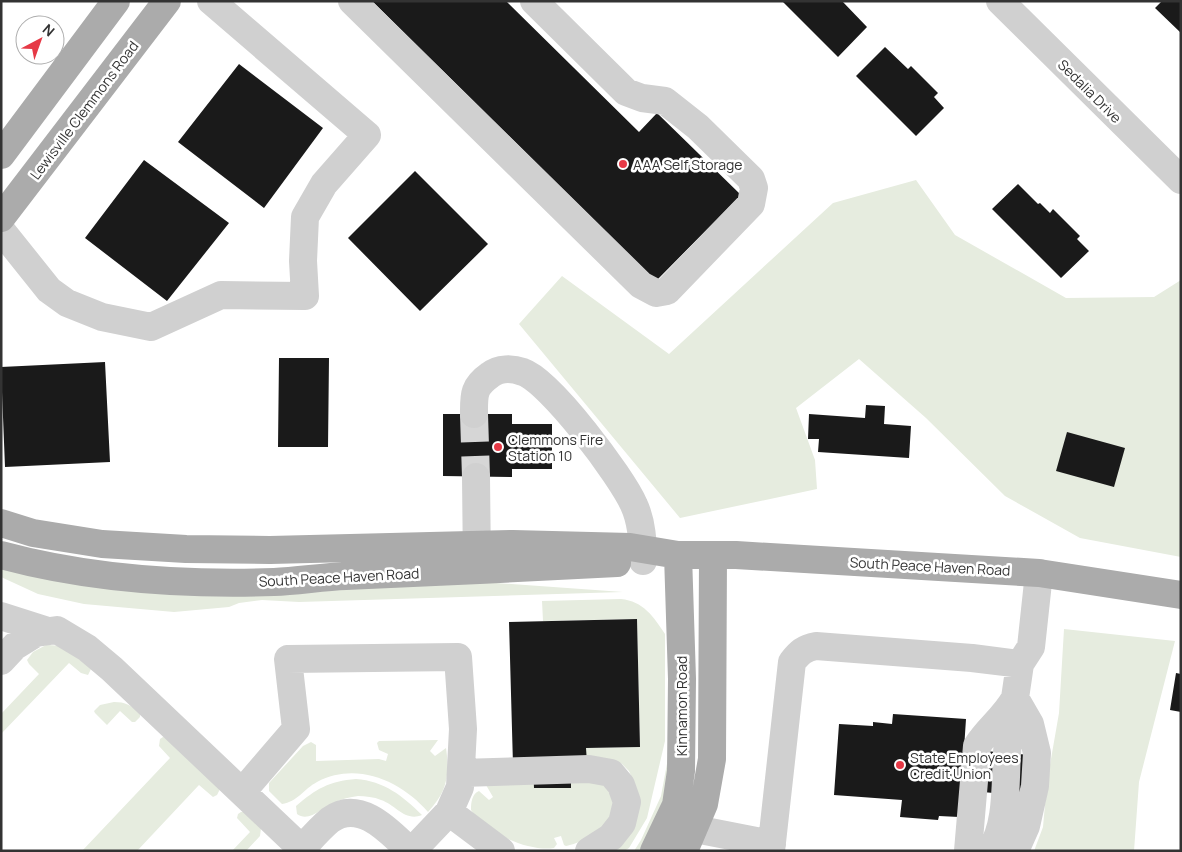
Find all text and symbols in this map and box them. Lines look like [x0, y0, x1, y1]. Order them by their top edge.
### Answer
north arrow [15, 15, 65, 65]
text: N [39, 19, 59, 40]
street label: Lewisville Clemmons Road [26, 37, 142, 183]
street label: Sedalia Drive [1054, 55, 1126, 127]
place label: AAA Self Storage [633, 155, 743, 174]
marker: AAA Self Storage [617, 158, 629, 170]
place label: Clemmons Fire Station 10 [508, 430, 603, 465]
marker: Clemmons Fire Station 10 [492, 441, 504, 453]
street label: South Peace Haven Road [849, 552, 1011, 580]
street label: South Peace Haven Road [258, 563, 420, 591]
street label: Kinnamon Road [672, 656, 691, 756]
place label: State Employees Credit Union [910, 748, 1019, 783]
marker: State Employees Credit Union [894, 759, 906, 771]

